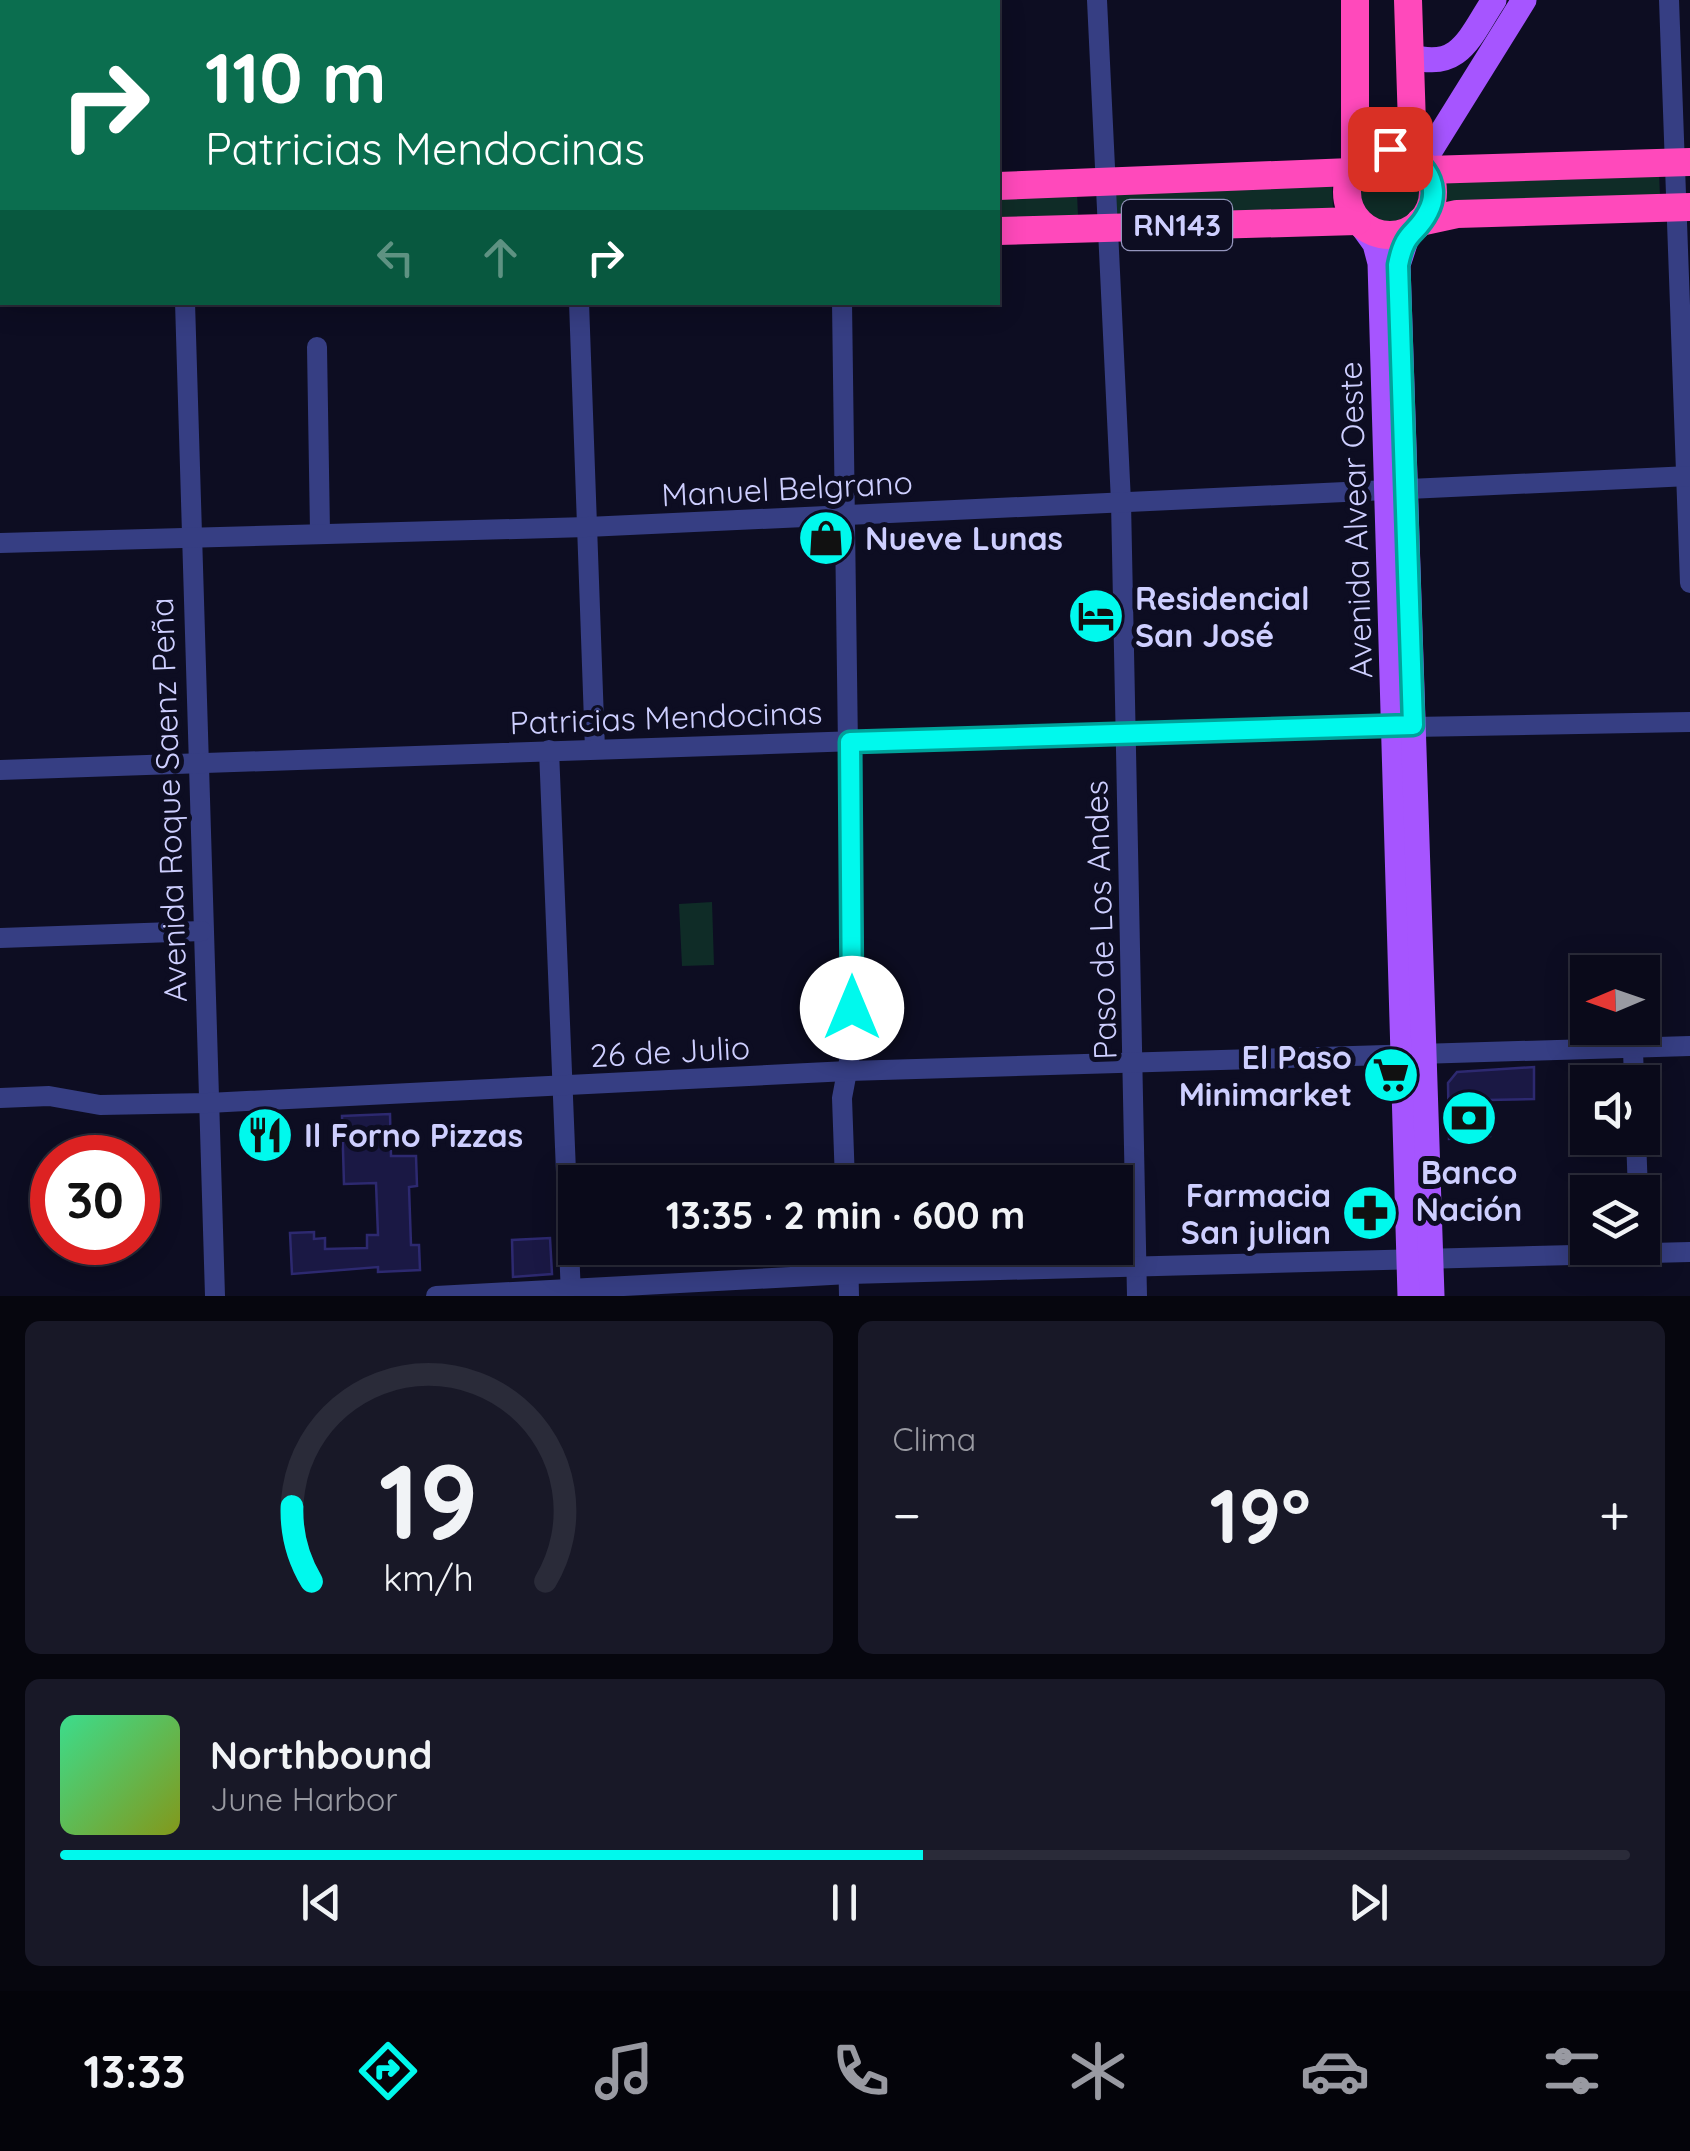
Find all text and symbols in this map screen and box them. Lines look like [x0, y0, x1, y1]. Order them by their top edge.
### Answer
text: 110 m [205, 33, 387, 121]
icon: right [40, 40, 170, 170]
pin [1348, 107, 1433, 192]
text: Patricias Mendocinas [205, 120, 645, 176]
icon: arrive [1363, 122, 1418, 177]
road number: RN143 [1122, 200, 1232, 250]
icon: left [368, 230, 423, 285]
icon: ahead [473, 230, 528, 285]
icon: right [578, 230, 633, 285]
street label: Avenida Alvear Oeste [1329, 361, 1381, 679]
street label: Manuel Belgrano [660, 461, 914, 515]
shop icon: Nueve Lunas [796, 508, 856, 568]
place label: Nueve Lunas [865, 518, 1063, 558]
place label: Residencial San José [1135, 578, 1310, 655]
hotel icon: Residencial San José [1066, 586, 1126, 646]
street label: Avenida Roque Saenz Peña [141, 597, 195, 1003]
street label: Patricias Mendocinas [509, 692, 823, 742]
street label: Paso de Los Andes [1075, 780, 1125, 1060]
north arrow [1570, 955, 1660, 1045]
map controls [1570, 955, 1660, 1265]
position arrow [800, 956, 904, 1060]
street label: 26 de Julio [589, 1027, 751, 1075]
place label: El Paso Minimarket [1179, 1037, 1352, 1114]
supermarket icon: El Paso Minimarket [1361, 1045, 1421, 1105]
button: sound [1570, 1065, 1660, 1155]
bank icon: Banco Nación [1439, 1088, 1499, 1148]
restaurant icon: Il Forno Pizzas [235, 1105, 295, 1165]
place label: Il Forno Pizzas [304, 1115, 523, 1155]
speed limit sign: 30 [30, 1135, 160, 1265]
place label: Banco Nación [1416, 1152, 1522, 1229]
place label: Farmacia San julian [1181, 1175, 1331, 1252]
button: layers [1570, 1175, 1660, 1265]
pharmacy icon: Farmacia San julian [1340, 1183, 1400, 1243]
text: 13:35 · 2 min · 600 m [666, 1191, 1025, 1239]
text: Clima [893, 1419, 976, 1459]
text: 19 [379, 1435, 479, 1565]
text: 19° [1209, 1468, 1311, 1562]
text: − [893, 1480, 921, 1549]
text: + [1599, 1480, 1630, 1549]
text: km/h [383, 1555, 474, 1600]
text: Northbound [210, 1731, 432, 1779]
text: June Harbor [210, 1779, 398, 1819]
icon: previous [294, 1875, 349, 1930]
icon: pause [817, 1875, 872, 1930]
icon: next [1341, 1875, 1396, 1930]
icon: directions [353, 2036, 423, 2106]
icon: music [589, 2036, 659, 2106]
icon: phone [826, 2036, 896, 2106]
icon: climate [1063, 2036, 1133, 2106]
icon: car [1300, 2036, 1370, 2106]
icon: filters [1537, 2036, 1607, 2106]
text: 13:33 [83, 2043, 186, 2099]

